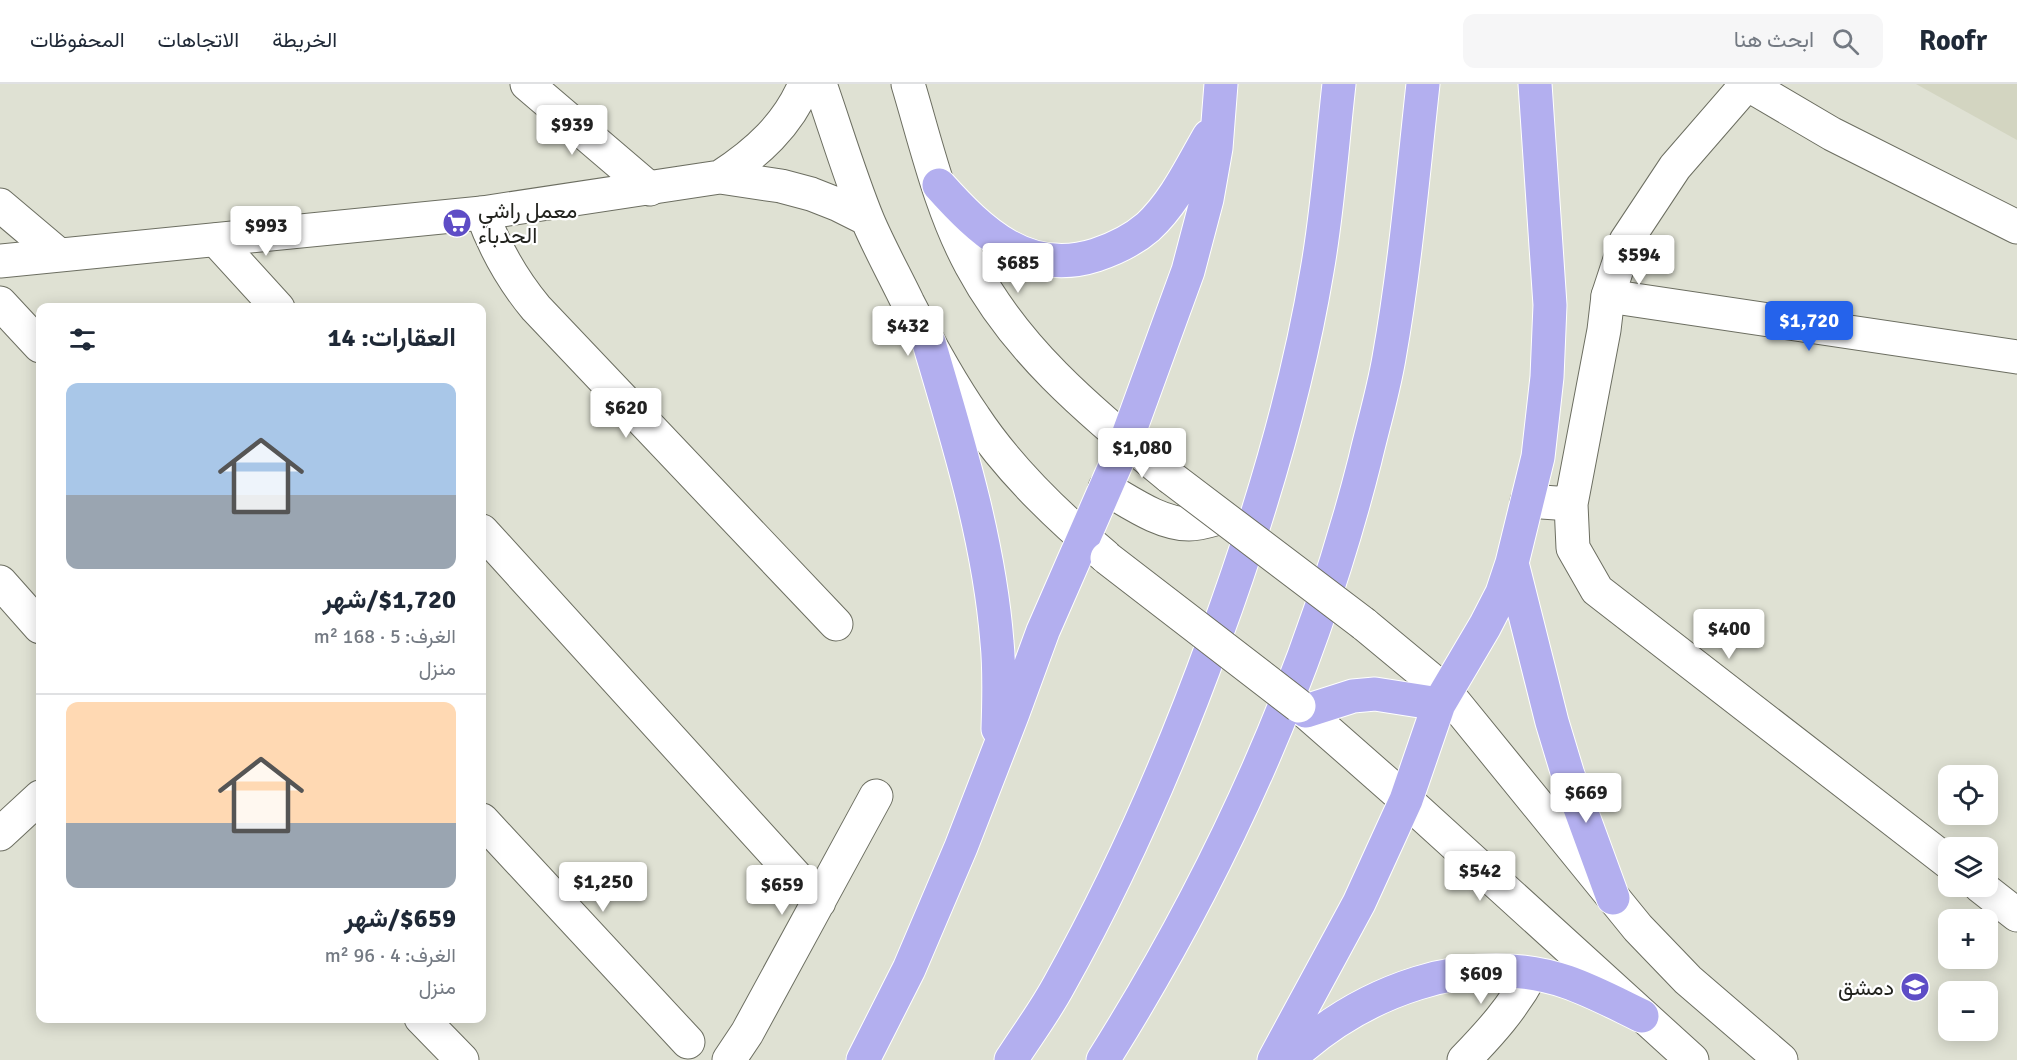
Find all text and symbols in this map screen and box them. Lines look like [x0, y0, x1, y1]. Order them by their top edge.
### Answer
search box [1463, 14, 1883, 68]
text: Roofr [1919, 24, 1987, 58]
icon: search [1829, 25, 1862, 58]
text: ابحث هنا [1734, 26, 1814, 53]
text: المحفوظات [30, 27, 125, 53]
text: الاتجاهات [158, 27, 239, 53]
text: الخريطة [272, 27, 337, 53]
pin: $939 [536, 105, 608, 156]
text: $939 [550, 112, 594, 137]
place label: معمل راشي الحدباء [478, 197, 577, 249]
pin: $993 [230, 206, 302, 257]
supermarket icon: معمل راشي الحدباء [441, 207, 473, 239]
text: $993 [244, 213, 288, 238]
pin: $594 [1603, 235, 1675, 286]
text: $594 [1617, 242, 1661, 267]
pin: $685 [982, 243, 1054, 294]
text: $685 [996, 250, 1040, 275]
pin: $1,720 [1760, 301, 1858, 352]
pin: $432 [872, 306, 944, 357]
text: $1,720 [1779, 308, 1839, 333]
text: $432 [886, 313, 930, 338]
text: العقارات: 14 [327, 322, 456, 354]
icon: filters [66, 323, 99, 356]
pin: $620 [590, 388, 662, 439]
text: $620 [604, 395, 648, 420]
icon: home [207, 422, 315, 530]
pin: $1,080 [1093, 428, 1191, 479]
text: $1,080 [1112, 435, 1172, 460]
text: $1,720/شهر [322, 584, 456, 616]
pin: $400 [1693, 609, 1765, 660]
text: $400 [1707, 616, 1751, 641]
text: الغرف: 5 · 168 m² [314, 624, 456, 649]
text: منزل [419, 656, 456, 681]
icon: home [207, 741, 315, 849]
map controls [1938, 765, 1998, 1041]
button: locate [1938, 765, 1998, 825]
pin: $669 [1550, 773, 1622, 824]
text: $669 [1564, 780, 1608, 805]
button: layers [1938, 837, 1998, 897]
pin: $542 [1444, 851, 1516, 902]
text: $542 [1458, 858, 1502, 883]
pin: $1,250 [554, 862, 652, 913]
pin: $659 [746, 865, 818, 916]
text: $1,250 [573, 869, 633, 894]
text: $659 [760, 872, 804, 897]
text: $659/شهر [344, 903, 456, 935]
button: + [1938, 909, 1998, 969]
text: الغرف: 4 · 96 m² [325, 943, 456, 968]
pin: $609 [1445, 954, 1517, 1005]
text: $609 [1459, 961, 1503, 986]
school or university icon: دمشق [1899, 971, 1931, 1003]
place label: دمشق [1838, 974, 1894, 1001]
text: منزل [419, 975, 456, 1000]
button: − [1938, 981, 1998, 1041]

